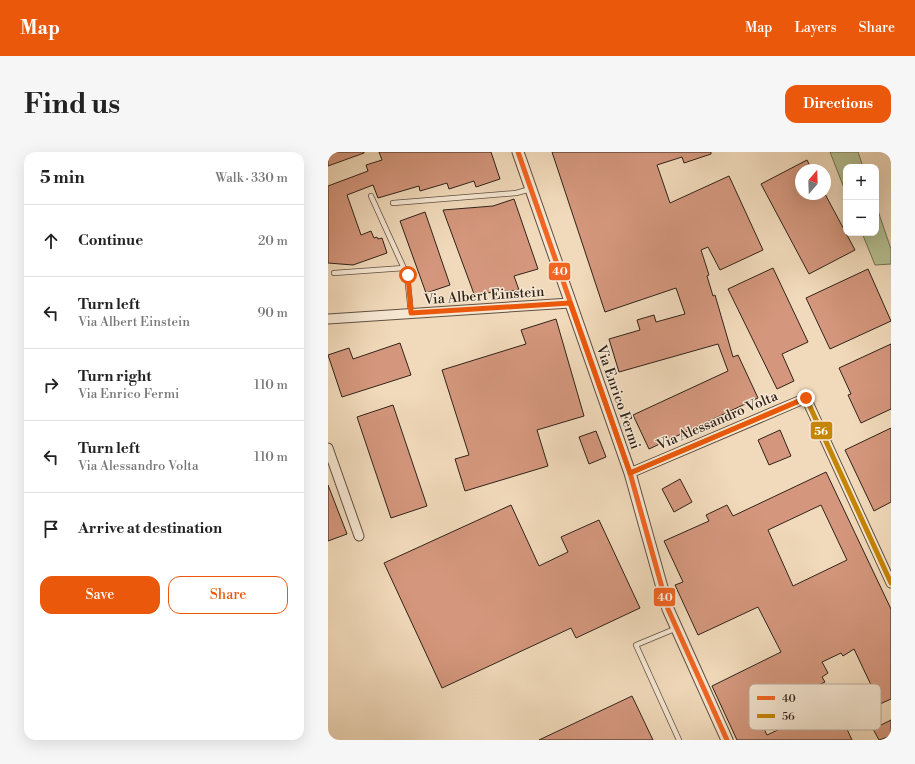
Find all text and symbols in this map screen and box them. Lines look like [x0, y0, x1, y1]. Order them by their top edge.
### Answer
text: Map [20, 16, 60, 40]
text: Map [745, 19, 772, 37]
text: Layers [794, 19, 837, 37]
text: Share [859, 19, 895, 37]
button: Directions [785, 85, 891, 123]
text: Find us [24, 87, 120, 122]
north arrow [795, 164, 831, 200]
map controls [843, 164, 879, 236]
button: + [843, 164, 879, 200]
text: 5 min [40, 167, 85, 189]
text: Walk · 330 m [215, 170, 288, 186]
button: − [843, 200, 879, 236]
icon: ahead [40, 230, 62, 252]
text: Continue [78, 231, 143, 250]
text: 20 m [258, 233, 288, 249]
line badge: 40 [548, 262, 571, 281]
text: 40 [552, 265, 568, 279]
route start [399, 266, 417, 284]
street label: Via Albert Einstein [422, 283, 546, 309]
text: Turn left [78, 295, 140, 314]
icon: left [40, 302, 62, 324]
text: 90 m [257, 305, 288, 321]
text: Via Albert Einstein [78, 314, 190, 330]
street label: Via Enrico Fermi [591, 342, 644, 452]
text: Turn right [78, 367, 152, 386]
icon: right [40, 374, 62, 396]
text: 110 m [254, 377, 288, 393]
text: Via Enrico Fermi [78, 386, 179, 402]
street label: Via Alessandro Volta [653, 387, 782, 455]
route end [797, 389, 815, 407]
line badge: 56 [810, 421, 833, 440]
text: 56 [814, 425, 828, 439]
text: Turn left [78, 439, 140, 458]
icon: left [40, 446, 62, 468]
text: 110 m [254, 449, 288, 465]
text: Via Alessandro Volta [78, 458, 199, 474]
icon: arrive [40, 518, 62, 540]
text: Arrive at destination [78, 519, 222, 538]
button: Save [40, 576, 160, 614]
button: Share [168, 576, 288, 614]
line badge: 40 [653, 587, 676, 607]
text: 40 [657, 591, 673, 605]
legend [749, 684, 881, 730]
text: 40 [782, 692, 796, 706]
text: 56 [782, 710, 795, 724]

